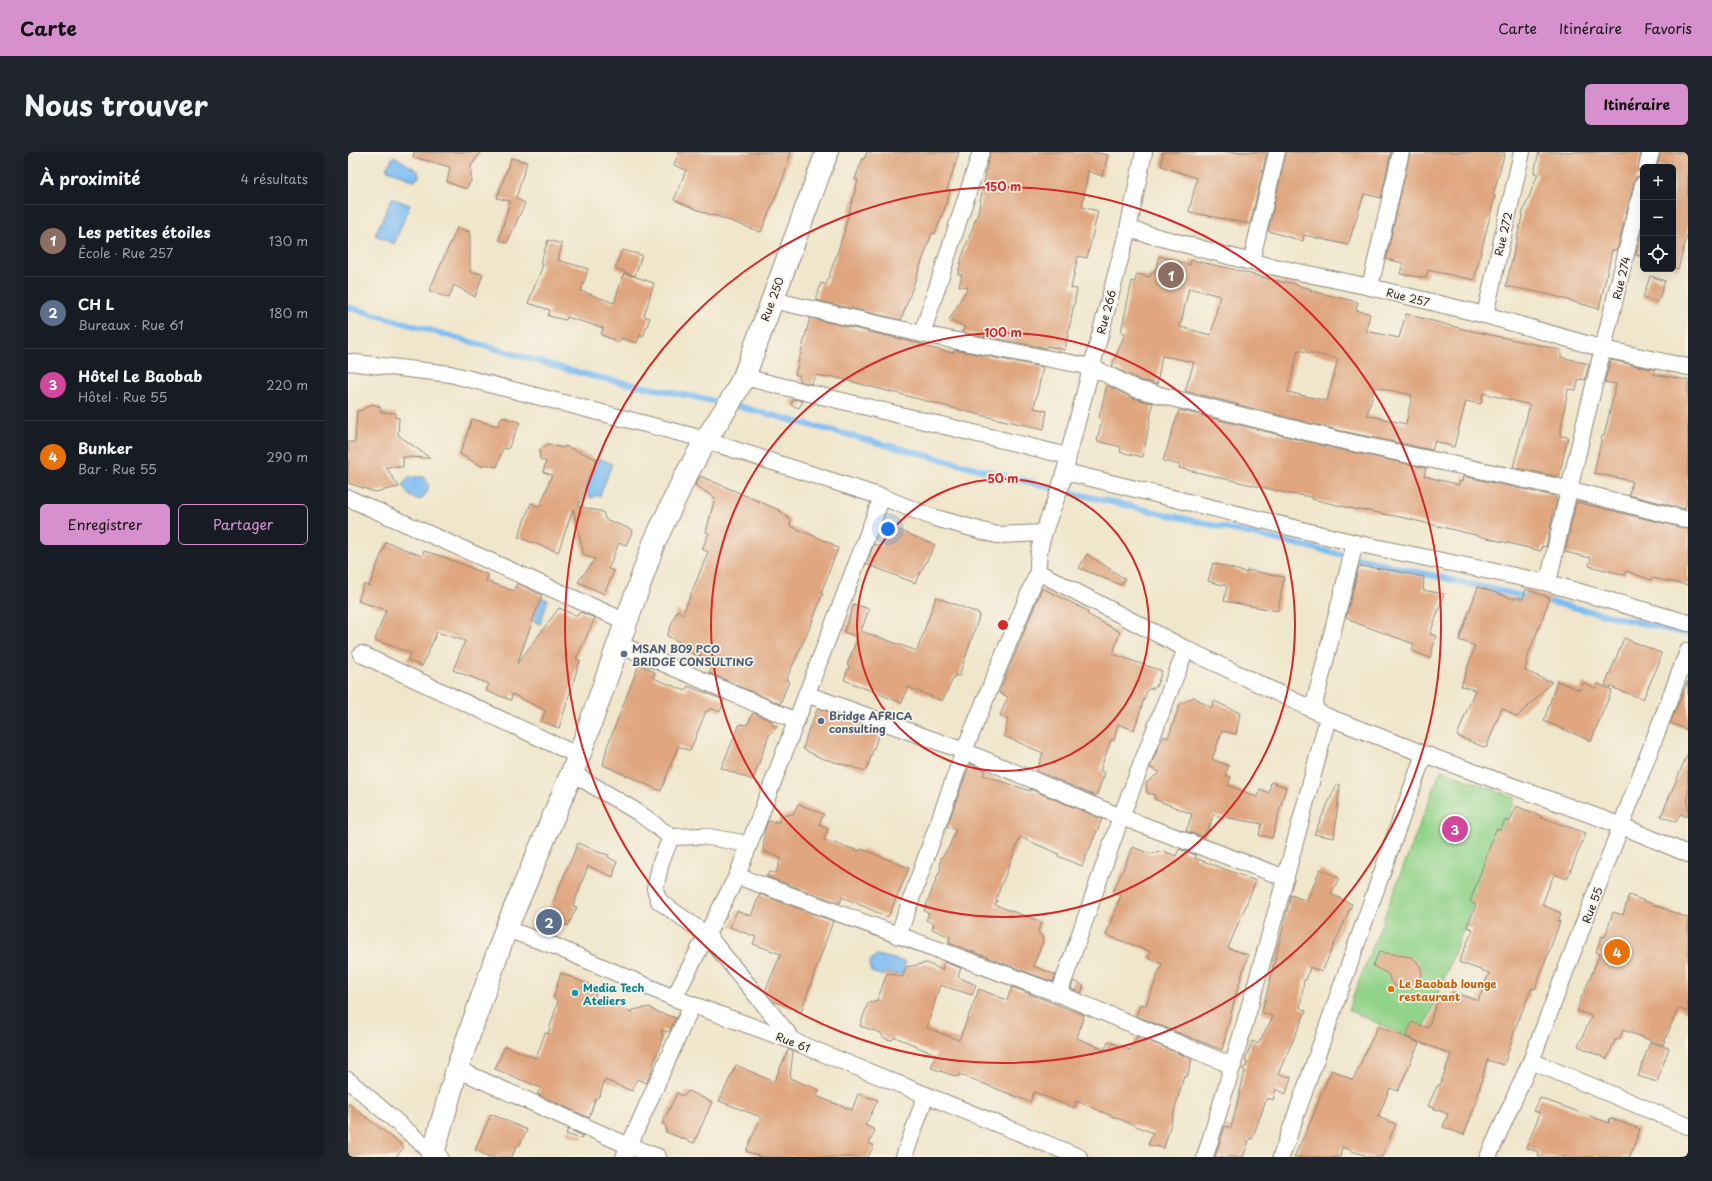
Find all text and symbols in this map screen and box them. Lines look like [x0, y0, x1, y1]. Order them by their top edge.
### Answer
text: Carte [20, 14, 77, 42]
text: Carte [1498, 18, 1537, 39]
text: Itinéraire [1559, 18, 1622, 39]
text: Favoris [1644, 18, 1692, 39]
text: Nous trouver [24, 83, 208, 126]
button: Itinéraire [1585, 84, 1688, 125]
map controls [1640, 164, 1676, 272]
button: + [1640, 164, 1676, 200]
text: À proximité [40, 165, 140, 191]
text: 4 résultats [241, 169, 308, 188]
text: 150 m [985, 177, 1021, 195]
button: − [1640, 200, 1676, 236]
street label: Rue 272 [1490, 210, 1516, 258]
text: Les petites étoiles [78, 220, 211, 243]
text: 1 [50, 231, 56, 250]
text: 130 m [269, 231, 308, 250]
button: locate [1640, 236, 1676, 272]
text: École · Rue 257 [78, 243, 173, 262]
street label: Rue 274 [1608, 255, 1634, 301]
pin: 1 [1158, 260, 1184, 290]
street label: Rue 250 [756, 274, 788, 324]
street label: Rue 257 [1385, 283, 1431, 311]
street label: Rue 266 [1092, 288, 1120, 336]
text: CH L [78, 292, 114, 315]
text: 2 [48, 303, 58, 322]
text: 180 m [269, 303, 308, 322]
text: Bureaux · Rue 61 [78, 315, 184, 334]
text: 100 m [984, 323, 1022, 341]
text: Hôtel Le Baobab [78, 364, 202, 387]
text: 3 [49, 375, 57, 394]
text: 220 m [266, 375, 308, 394]
text: Hôtel · Rue 55 [78, 387, 167, 406]
text: Bunker [78, 436, 133, 459]
text: 4 [49, 447, 57, 466]
text: 290 m [267, 447, 308, 466]
text: Bar · Rue 55 [78, 459, 157, 478]
text: 50 m [987, 469, 1019, 487]
button: Enregistrer [40, 504, 170, 545]
button: Partager [178, 504, 308, 545]
your location [878, 519, 898, 539]
centre of rings [996, 618, 1010, 632]
place label: MSAN B09 PCO BRIDGE CONSULTING [632, 640, 755, 670]
marker: MSAN B09 PCO BRIDGE CONSULTING [619, 649, 629, 659]
place label: Bridge AFRICA consulting [829, 707, 913, 737]
marker: Bridge AFRICA consulting [816, 716, 826, 726]
pin: 3 [1442, 814, 1468, 844]
street label: Rue 55 [1577, 884, 1607, 926]
pin: 2 [536, 907, 562, 937]
pin: 4 [1604, 937, 1630, 967]
place label: Le Baobab lounge restaurant [1399, 975, 1497, 1005]
place label: Media Tech Ateliers [583, 979, 645, 1009]
marker: Le Baobab lounge restaurant [1386, 984, 1396, 994]
marker: Media Tech Ateliers [570, 988, 580, 998]
street label: Rue 61 [773, 1028, 813, 1056]

